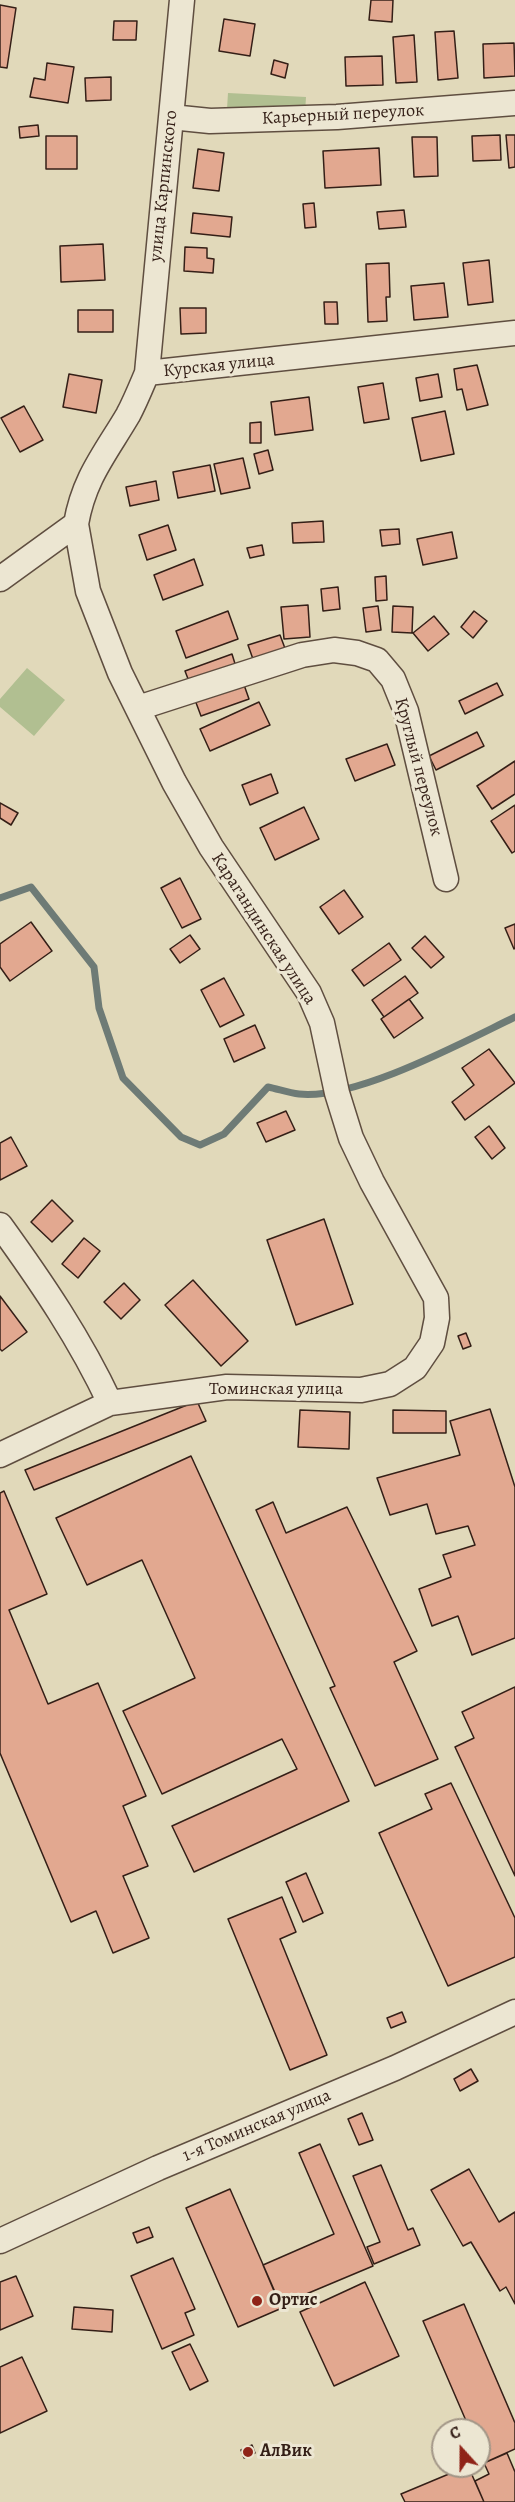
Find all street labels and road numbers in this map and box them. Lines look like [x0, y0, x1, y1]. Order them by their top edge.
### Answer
street label: Карьерный переулок [261, 100, 425, 130]
street label: улица Карпинского [145, 109, 183, 263]
street label: Курская улица [162, 349, 276, 383]
street label: Круглый переулок [389, 695, 447, 839]
street label: Карагандинская улица [206, 849, 320, 1009]
street label: Томинская улица [209, 1379, 343, 1401]
street label: 1-я Томинская улица [180, 2085, 334, 2167]

